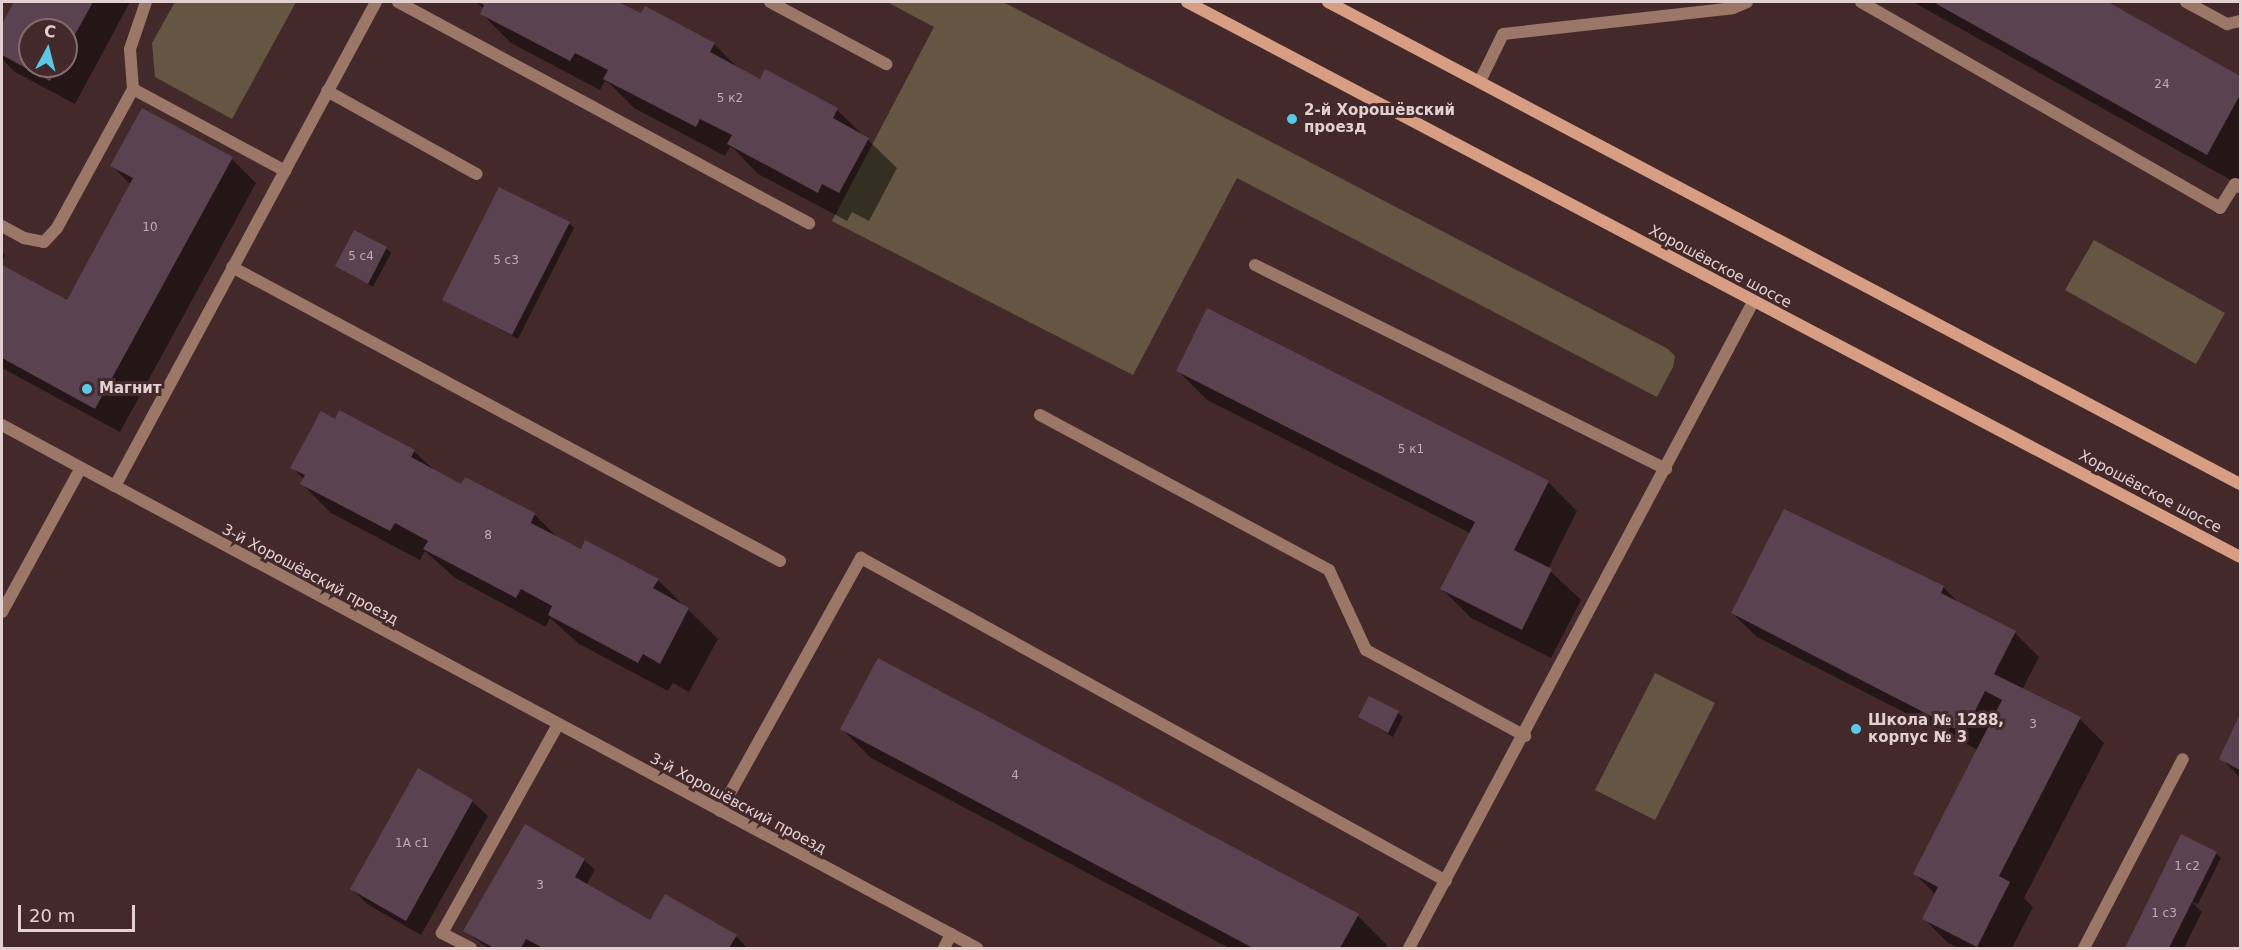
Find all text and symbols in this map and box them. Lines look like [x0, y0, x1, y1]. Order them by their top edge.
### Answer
north arrow [18, 18, 78, 78]
text: С [43, 21, 57, 42]
house number: 24 [2154, 78, 2170, 92]
house number: 5 к2 [717, 92, 743, 106]
place label: 2-й Хорошёвский проезд [1304, 101, 1455, 136]
marker: 2-й Хорошёвский проезд [1285, 112, 1299, 126]
house number: 10 [142, 221, 158, 235]
street label: Хорошёвское шоссе [1646, 222, 1794, 312]
house number: 5 с4 [348, 250, 374, 264]
house number: 5 с3 [493, 254, 519, 268]
place label: Магнит [99, 380, 161, 398]
marker: Магнит [80, 382, 94, 396]
house number: 5 к1 [1398, 443, 1424, 457]
street label: Хорошёвское шоссе [2076, 447, 2224, 537]
street label: 3-й Хорошёвский проезд [219, 521, 401, 629]
house number: 8 [484, 529, 492, 543]
place label: Школа № 1288, корпус № 3 [1868, 711, 2004, 746]
house number: 3 [2029, 718, 2037, 732]
marker: Школа № 1288, корпус № 3 [1849, 722, 1863, 736]
street label: 3-й Хорошёвский проезд [647, 750, 829, 858]
house number: 4 [1011, 769, 1019, 783]
house number: 1А с1 [395, 837, 429, 851]
house number: 1 c2 [2174, 860, 2200, 874]
house number: 3 [536, 879, 544, 893]
scale bar [21, 893, 138, 931]
text: 20 m [29, 905, 75, 926]
house number: 1 с3 [2151, 907, 2177, 921]

